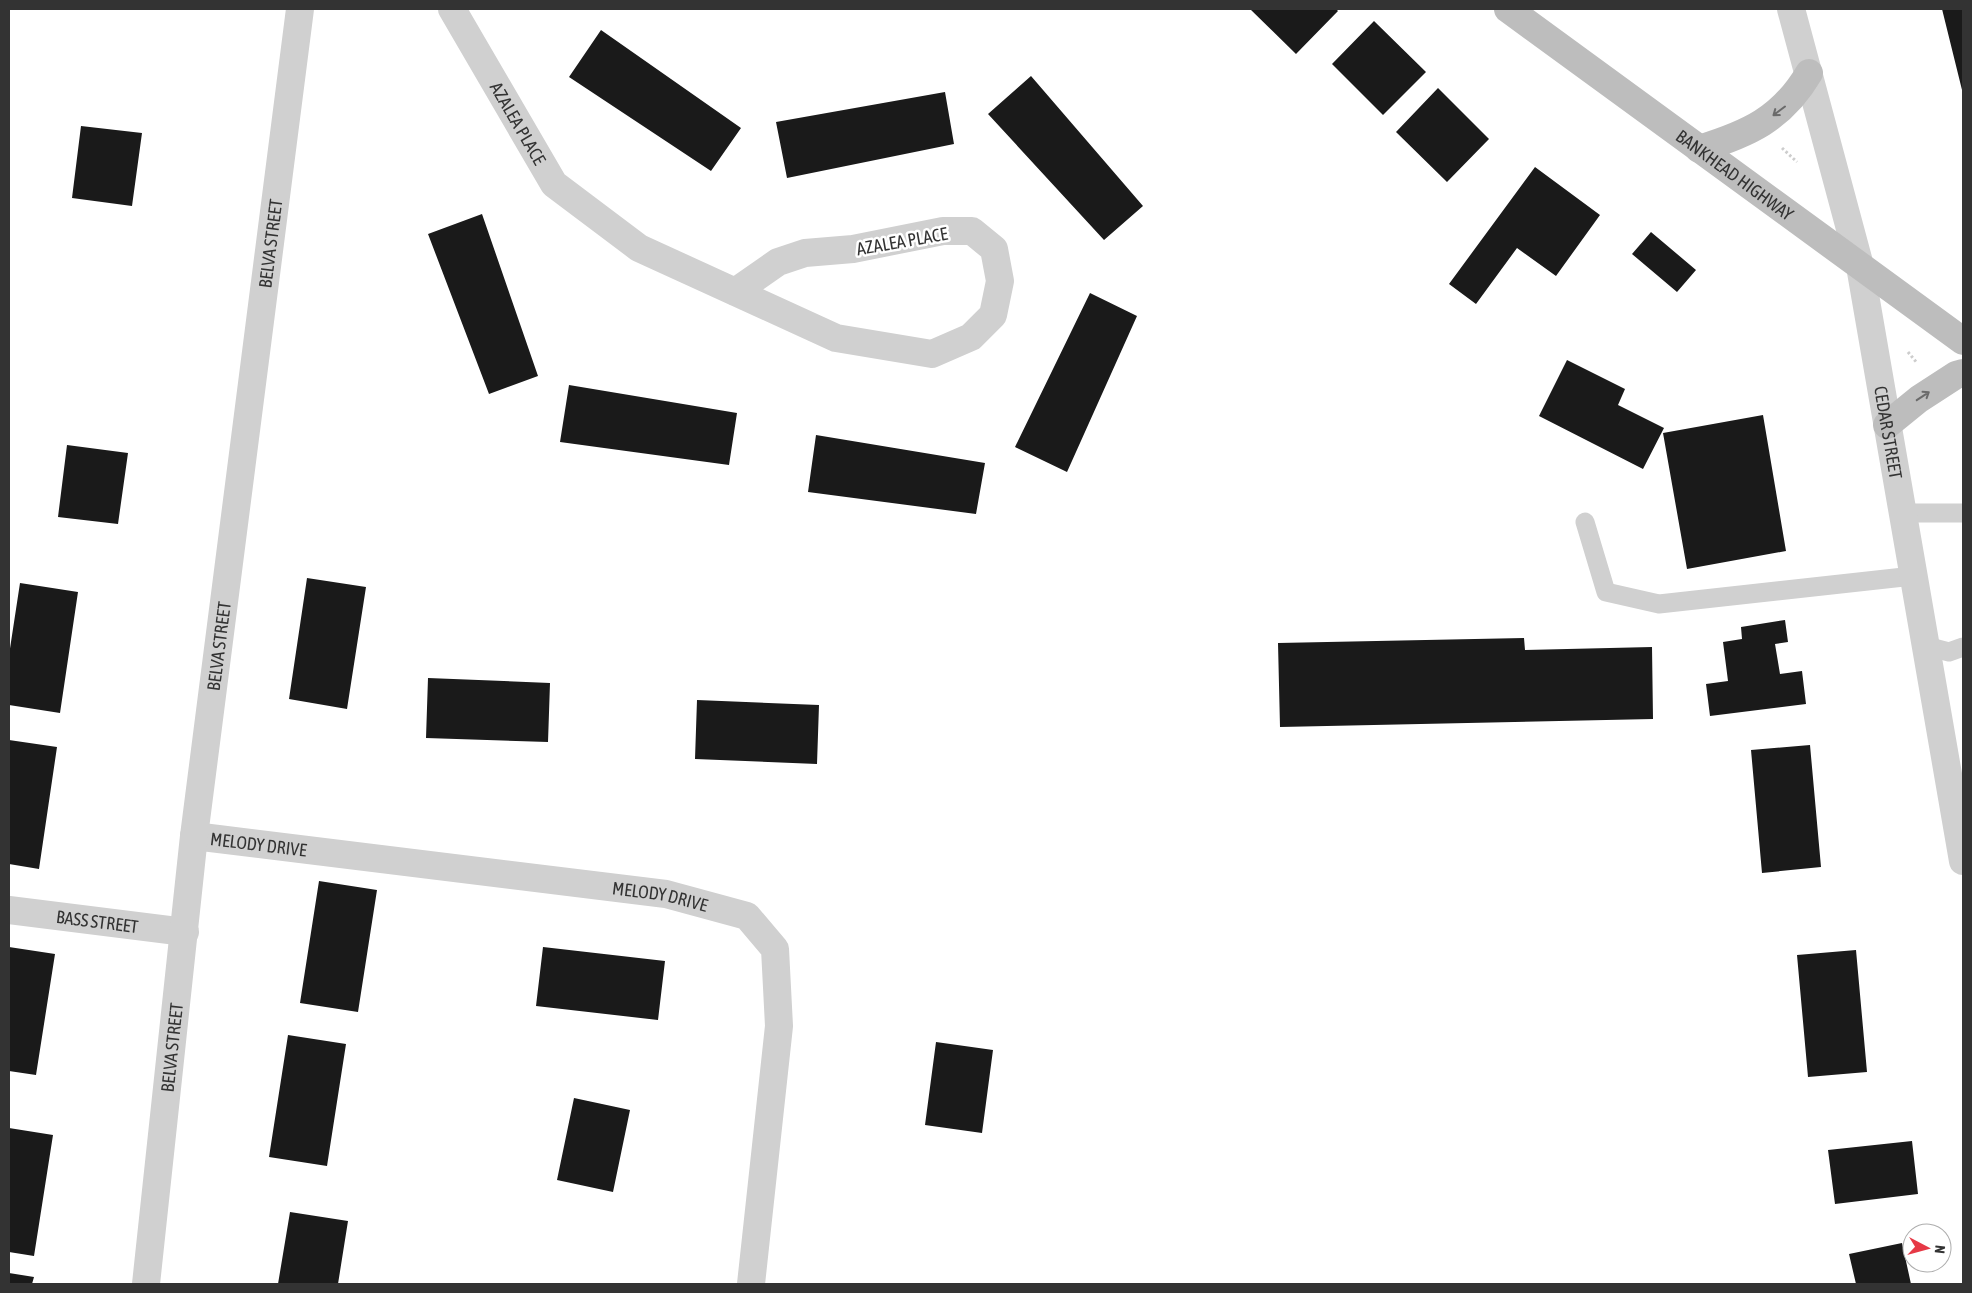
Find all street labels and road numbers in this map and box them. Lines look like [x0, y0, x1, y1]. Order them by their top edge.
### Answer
street label: AZALEA PLACE [486, 78, 551, 168]
street label: BANKHEAD HIGHWAY [1672, 125, 1798, 224]
street label: BELVA STREET [254, 198, 286, 289]
street label: AZALEA PLACE [855, 223, 949, 259]
street label: CEDAR STREET [1870, 384, 1907, 481]
street label: BELVA STREET [202, 600, 234, 692]
street label: MELODY DRIVE [209, 828, 308, 860]
street label: MELODY DRIVE [611, 877, 711, 915]
street label: BASS STREET [55, 905, 140, 937]
street label: BELVA STREET [156, 1002, 187, 1093]

